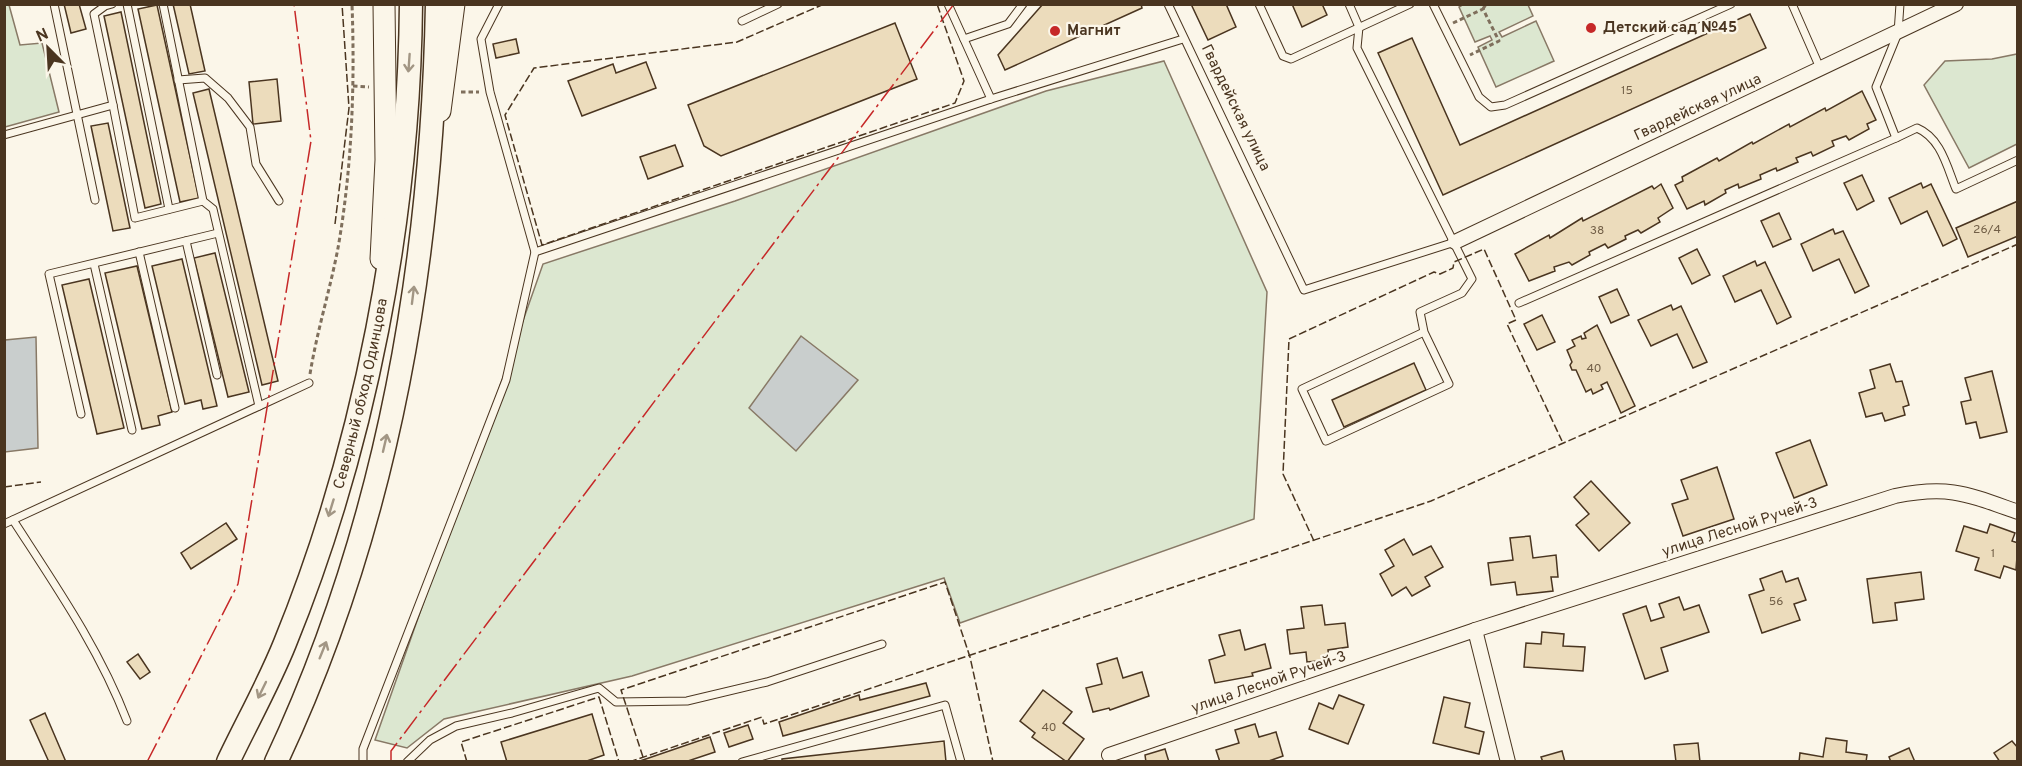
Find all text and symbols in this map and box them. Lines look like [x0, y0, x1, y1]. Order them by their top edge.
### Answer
north arrow [18, 18, 78, 78]
place label: Детский сад №45 [1603, 19, 1737, 38]
marker: Детский сад №45 [1584, 21, 1598, 35]
place label: Магнит [1067, 22, 1120, 41]
marker: Магнит [1048, 24, 1062, 38]
text: N [33, 25, 52, 48]
street label: Гвардейская улица [1196, 42, 1274, 174]
one-way arrow [403, 52, 414, 72]
street label: Гвардейская улица [1631, 70, 1765, 146]
house number: 15 [1621, 83, 1633, 99]
house number: 26/4 [1973, 222, 2001, 238]
house number: 38 [1590, 223, 1604, 239]
one-way arrow [407, 286, 418, 306]
street label: Северный обход Одинцова [329, 297, 392, 491]
house number: 40 [1586, 361, 1602, 377]
one-way arrow [380, 434, 391, 453]
street label: улица Лесной Ручей-3 [1660, 494, 1820, 562]
one-way arrow [325, 498, 336, 517]
house number: 1 [1991, 546, 1995, 562]
house number: 56 [1769, 594, 1783, 610]
one-way arrow [318, 641, 329, 659]
street label: улица Лесной Ручей-3 [1189, 648, 1349, 718]
one-way arrow [256, 680, 268, 698]
house number: 40 [1041, 720, 1057, 736]

